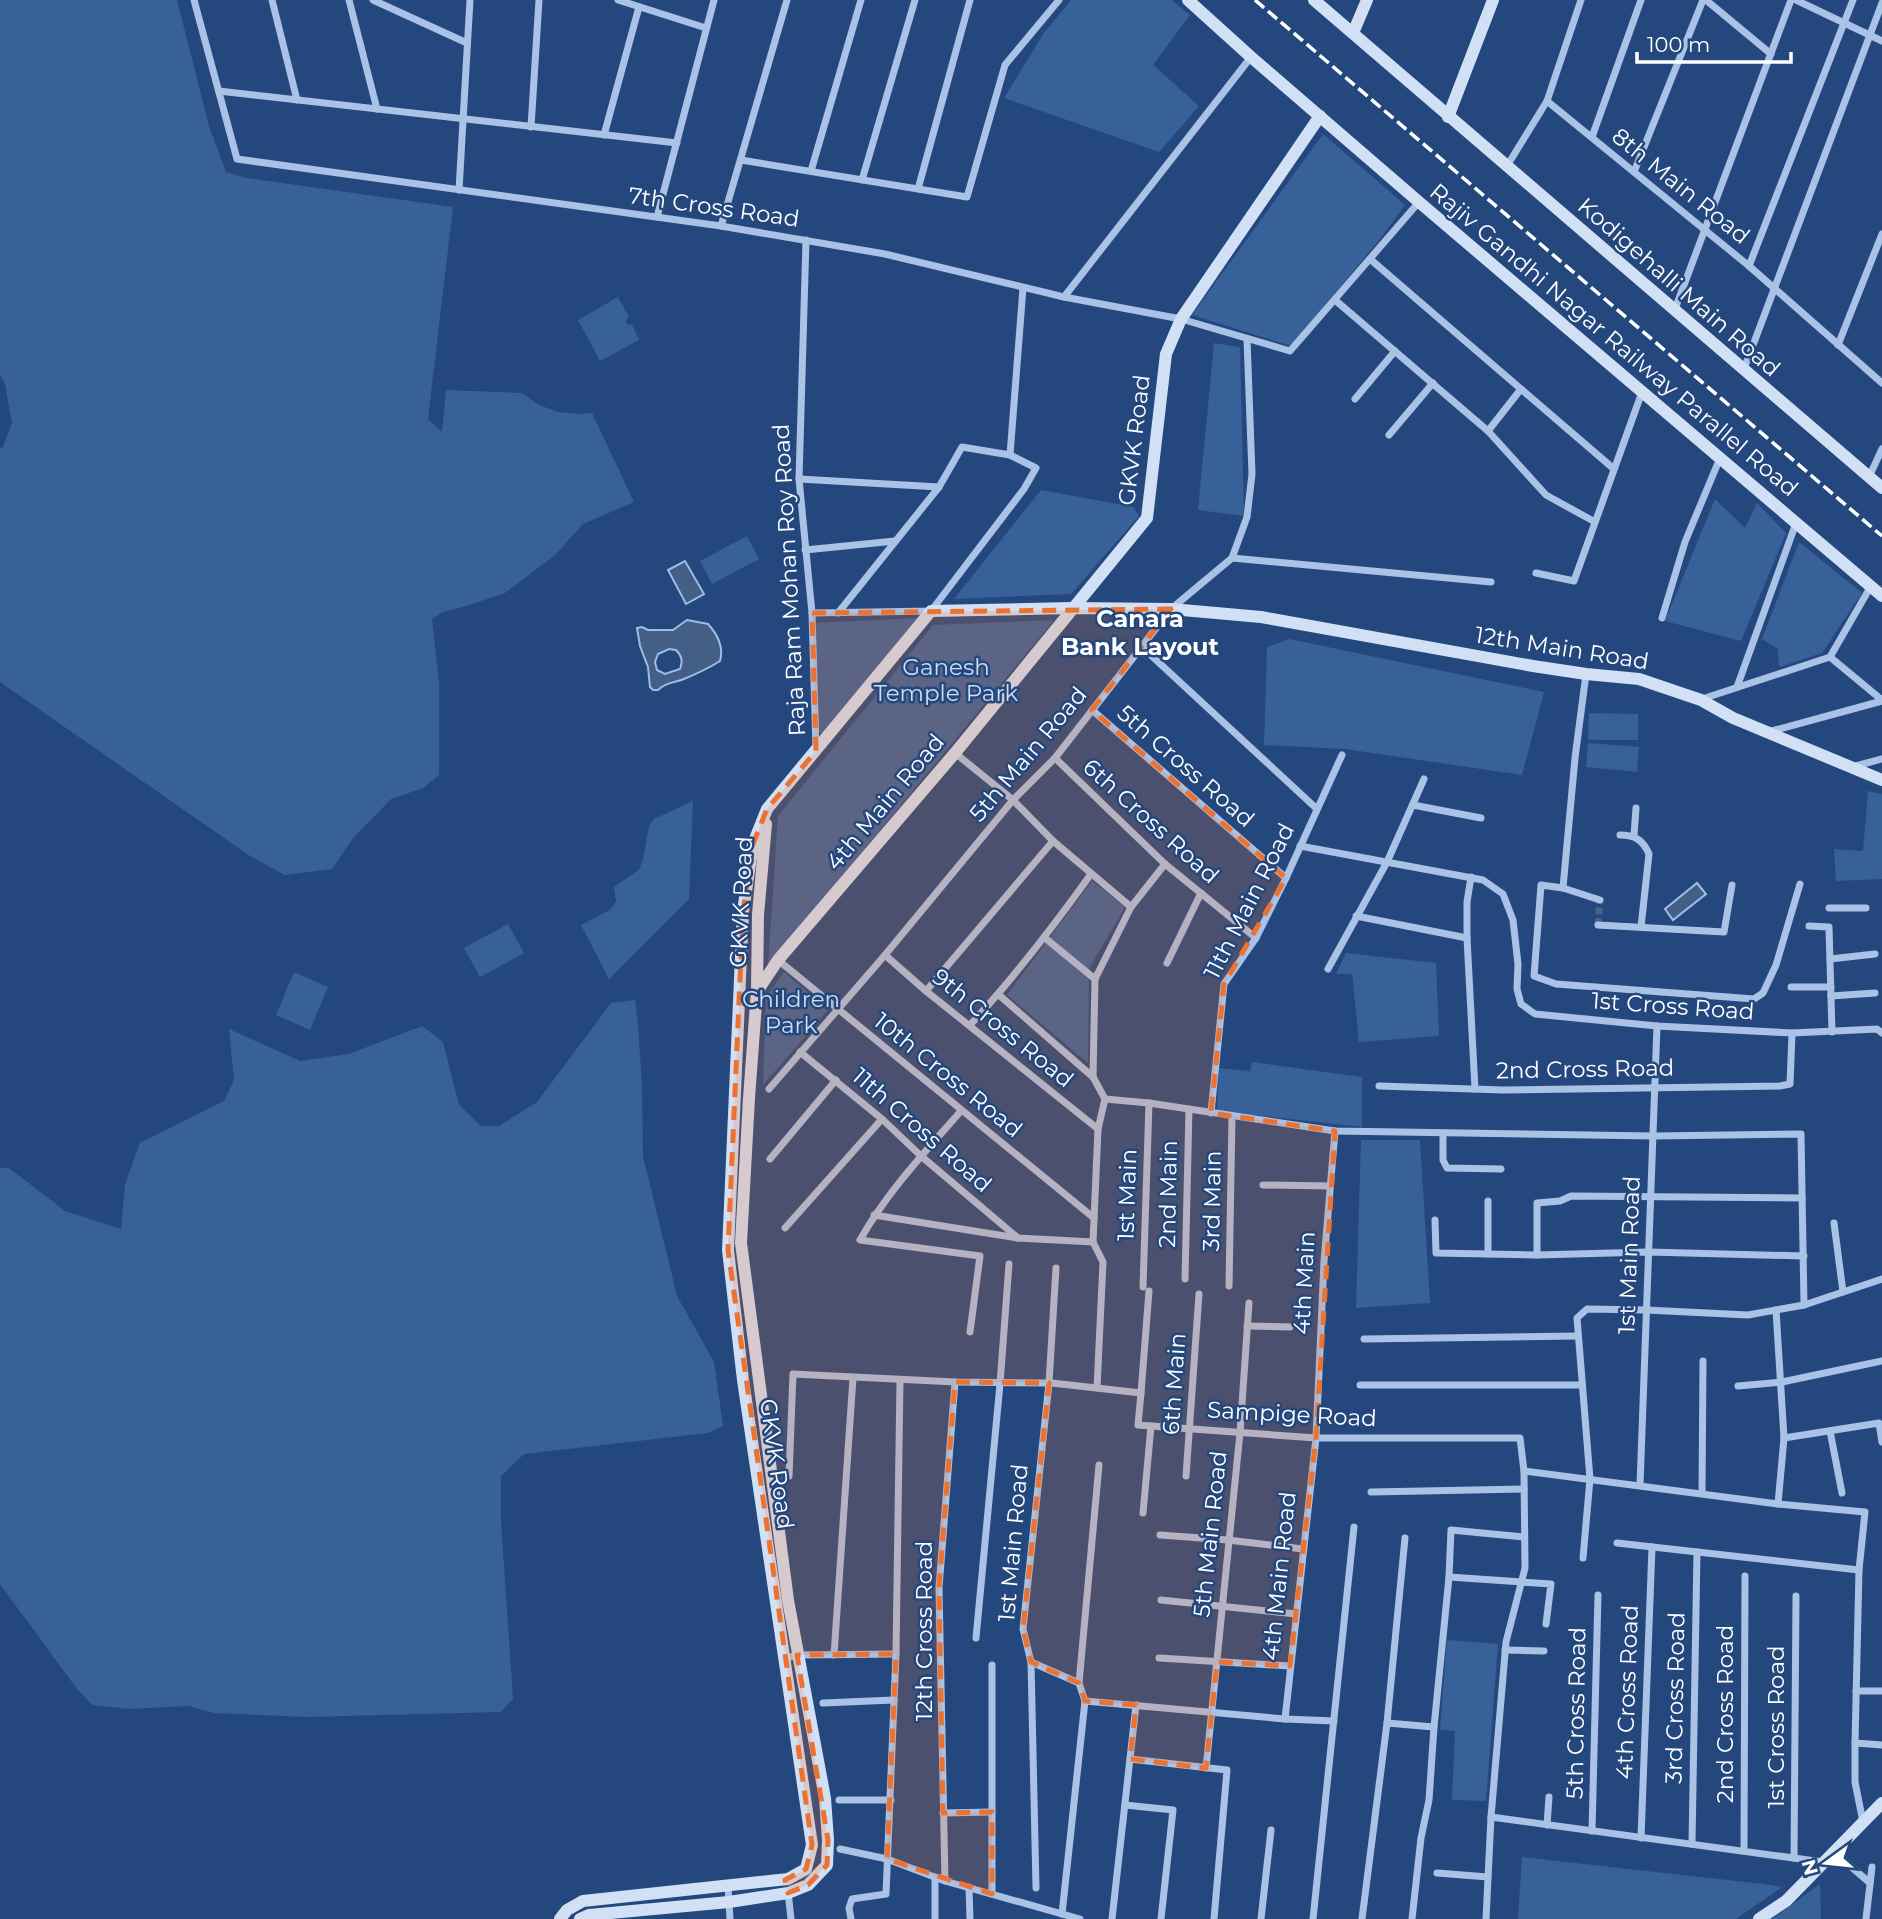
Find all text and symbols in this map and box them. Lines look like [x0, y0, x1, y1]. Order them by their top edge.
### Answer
scale bar [1637, 21, 1791, 65]
text: 100 m [1647, 32, 1710, 57]
street label: 8th Main Road [1607, 122, 1755, 250]
street label: Rajiv Gandhi Nagar Railway Parallel Road [1424, 178, 1804, 502]
street label: 7th Cross Road [627, 181, 801, 233]
street label: Kodigehalli Main Road [1572, 192, 1786, 382]
street label: GKVK Road [1112, 373, 1156, 507]
street label: Raja Ram Mohan Roy Road [767, 423, 811, 737]
district label: Canara Bank Layout [1061, 604, 1220, 661]
street label: 12th Main Road [1473, 620, 1651, 676]
park label: Ganesh Temple Park [874, 653, 1018, 707]
street label: 5th Main Road [963, 681, 1093, 827]
street label: 5th Cross Road [1112, 699, 1260, 833]
street label: 4th Main Road [820, 728, 950, 876]
street label: 6th Cross Road [1077, 753, 1225, 889]
street label: 11th Main Road [1198, 818, 1300, 984]
street label: GKVK Road [724, 836, 758, 968]
street label: 9th Cross Road [927, 963, 1079, 1093]
park label: Children Park [742, 985, 840, 1039]
street label: 1st Cross Road [1591, 986, 1755, 1026]
street label: 10th Cross Road [868, 1007, 1028, 1143]
street label: 2nd Cross Road [1496, 1053, 1674, 1085]
street label: 11th Cross Road [846, 1062, 998, 1198]
street label: 2nd Main [1153, 1140, 1183, 1248]
street label: 1st Main [1111, 1148, 1143, 1242]
street label: 3rd Main [1197, 1150, 1227, 1252]
street label: 1st Main Road [1612, 1175, 1646, 1335]
street label: 4th Main [1287, 1231, 1321, 1335]
street label: 6th Main [1156, 1332, 1192, 1436]
street label: Sampige Road [1207, 1396, 1377, 1432]
street label: GKVK Road [754, 1397, 800, 1531]
street label: 5th Main Road [1187, 1449, 1233, 1619]
street label: 1st Main Road [992, 1463, 1034, 1623]
street label: 4th Main Road [1256, 1490, 1302, 1662]
street label: 12th Cross Road [910, 1541, 938, 1721]
street label: 4th Cross Road [1610, 1604, 1644, 1780]
street label: 3rd Cross Road [1660, 1612, 1690, 1784]
street label: 2nd Cross Road [1711, 1625, 1739, 1803]
street label: 5th Cross Road [1560, 1627, 1592, 1799]
street label: 1st Cross Road [1762, 1645, 1790, 1809]
north arrow [1791, 1828, 1861, 1898]
text: N [1797, 1857, 1823, 1878]

